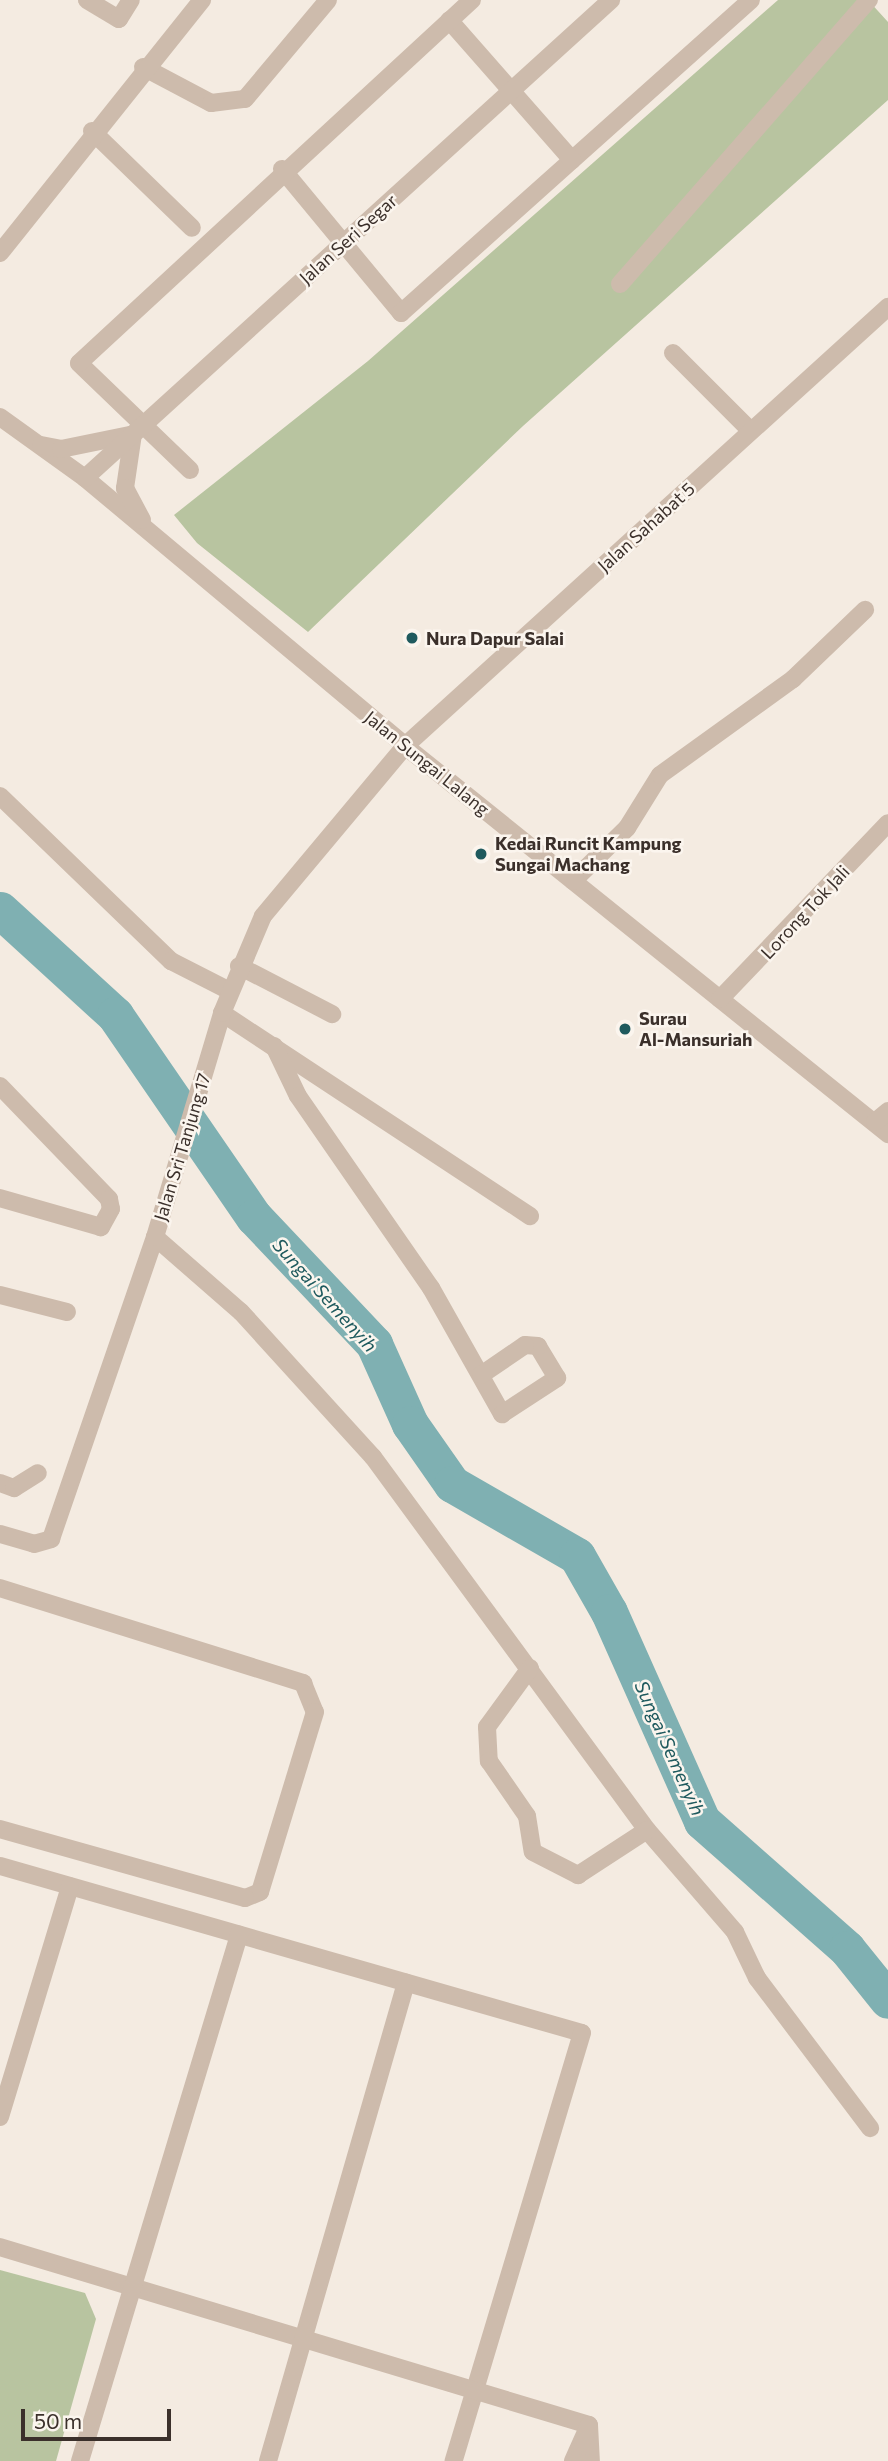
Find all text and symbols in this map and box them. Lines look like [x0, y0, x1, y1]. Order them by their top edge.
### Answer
street label: Jalan Seri Segar [295, 189, 401, 289]
street label: Jalan Sahabat 5 [593, 478, 699, 576]
place label: Nura Dapur Salai [426, 627, 564, 649]
marker: Nura Dapur Salai [404, 630, 420, 646]
street label: Jalan Sungai Lalang [360, 706, 494, 820]
place label: Kedai Runcit Kampung Sungai Machang [495, 833, 681, 876]
marker: Kedai Runcit Kampung Sungai Machang [473, 846, 489, 862]
street label: Lorong Tok Jali [756, 861, 854, 963]
place label: Surau Al-Mansuriah [639, 1008, 752, 1050]
marker: Surau Al-Mansuriah [617, 1021, 633, 1037]
street label: Jalan Sri Tanjung 17 [149, 1071, 215, 1223]
water label: Sungai Semenyih [268, 1233, 382, 1357]
water label: Sungai Semenyih [630, 1677, 710, 1819]
scale bar [24, 2394, 175, 2438]
text: 50 m [34, 2408, 82, 2433]

